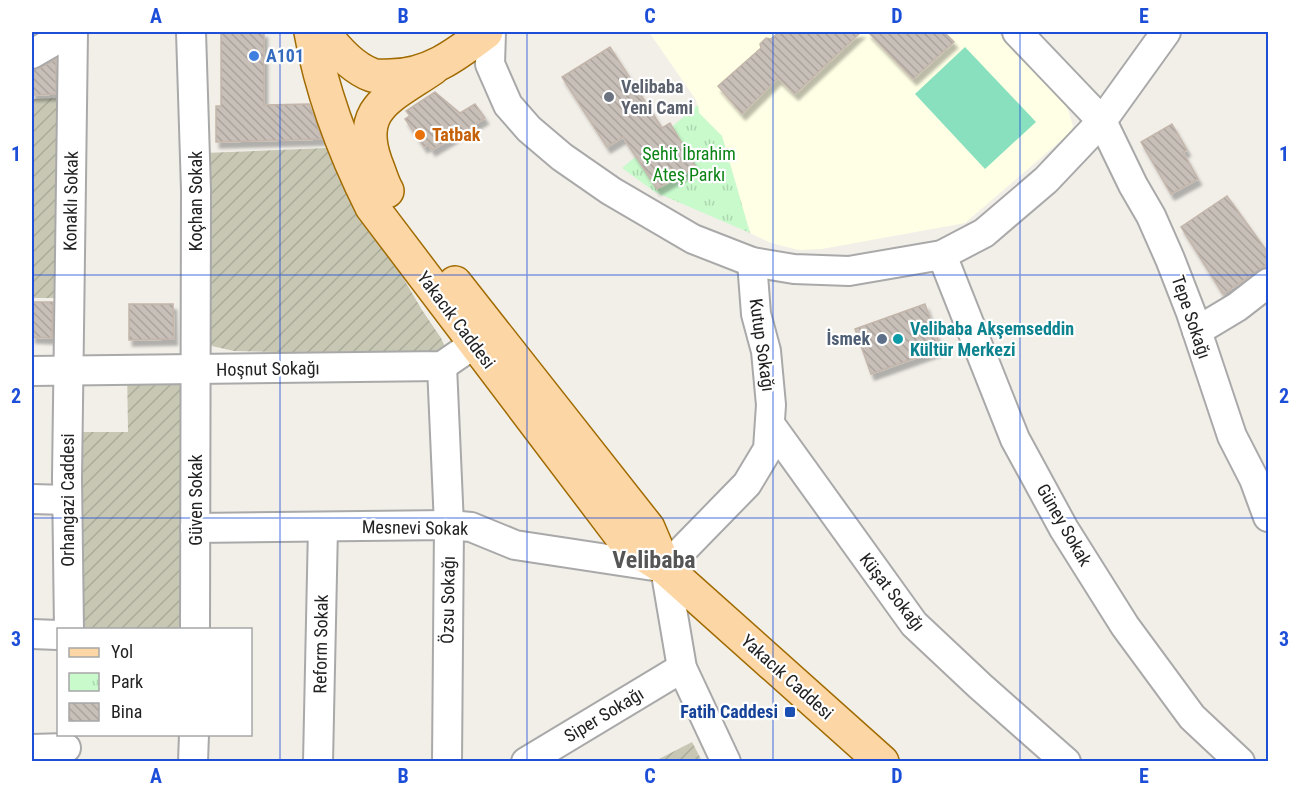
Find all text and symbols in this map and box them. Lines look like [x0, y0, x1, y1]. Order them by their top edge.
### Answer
text: A [150, 4, 162, 28]
text: B [397, 4, 409, 28]
text: C [644, 4, 656, 28]
text: D [891, 4, 903, 28]
text: E [1139, 4, 1149, 28]
place label: A101 [266, 45, 304, 66]
marker: A101 [247, 49, 261, 63]
place label: Velibaba Yeni Cami [621, 76, 693, 118]
marker: Velibaba Yeni Cami [602, 90, 616, 104]
place label: Tatbak [432, 124, 481, 145]
marker: Tatbak [413, 128, 427, 142]
text: 1 [11, 142, 21, 166]
text: 1 [1279, 142, 1289, 166]
park label: Şehit İbrahim Ateş Parkı [642, 143, 736, 185]
street label: Konaklı Sokak [59, 151, 82, 251]
street label: Koçhan Sokak [185, 151, 206, 251]
street label: Yakacık Caddesi [413, 267, 500, 373]
street label: Tepe Sokağı [1167, 272, 1215, 361]
street label: Kutup Sokağı [746, 297, 779, 393]
place label: Velibaba Akşemseddin Kültür Merkezi [910, 318, 1074, 360]
place label: İsmek [826, 328, 870, 349]
marker: İsmek [875, 332, 889, 346]
marker: Velibaba Akşemseddin Kültür Merkezi [891, 332, 905, 346]
street label: Hoşnut Sokağı [216, 357, 320, 380]
text: 2 [11, 384, 21, 408]
text: 2 [1279, 384, 1289, 408]
street label: Orhangazi Caddesi [57, 433, 78, 567]
street label: Güven Sokak [185, 454, 206, 546]
street label: Güney Sokak [1033, 480, 1096, 570]
street label: Mesnevi Sokak [362, 516, 468, 539]
district label: Velibaba [612, 546, 696, 574]
street label: Küşat Sokağı [856, 549, 929, 635]
street label: Özsu Sokağı [436, 556, 459, 644]
street label: Reform Sokak [309, 594, 332, 694]
text: 3 [11, 627, 21, 651]
text: 3 [1279, 627, 1289, 651]
legend [57, 628, 252, 736]
street label: Yakacık Caddesi [737, 630, 838, 723]
text: Yol [111, 641, 133, 662]
text: Park [111, 671, 143, 692]
street label: Siper Sokağı [560, 683, 647, 746]
text: Bina [111, 701, 142, 722]
place label: Fatih Caddesi [680, 701, 778, 722]
marker: Fatih Caddesi [783, 705, 797, 719]
text: A [150, 764, 162, 788]
text: B [397, 764, 409, 788]
text: C [644, 764, 656, 788]
text: D [891, 764, 903, 788]
text: E [1139, 764, 1149, 788]

